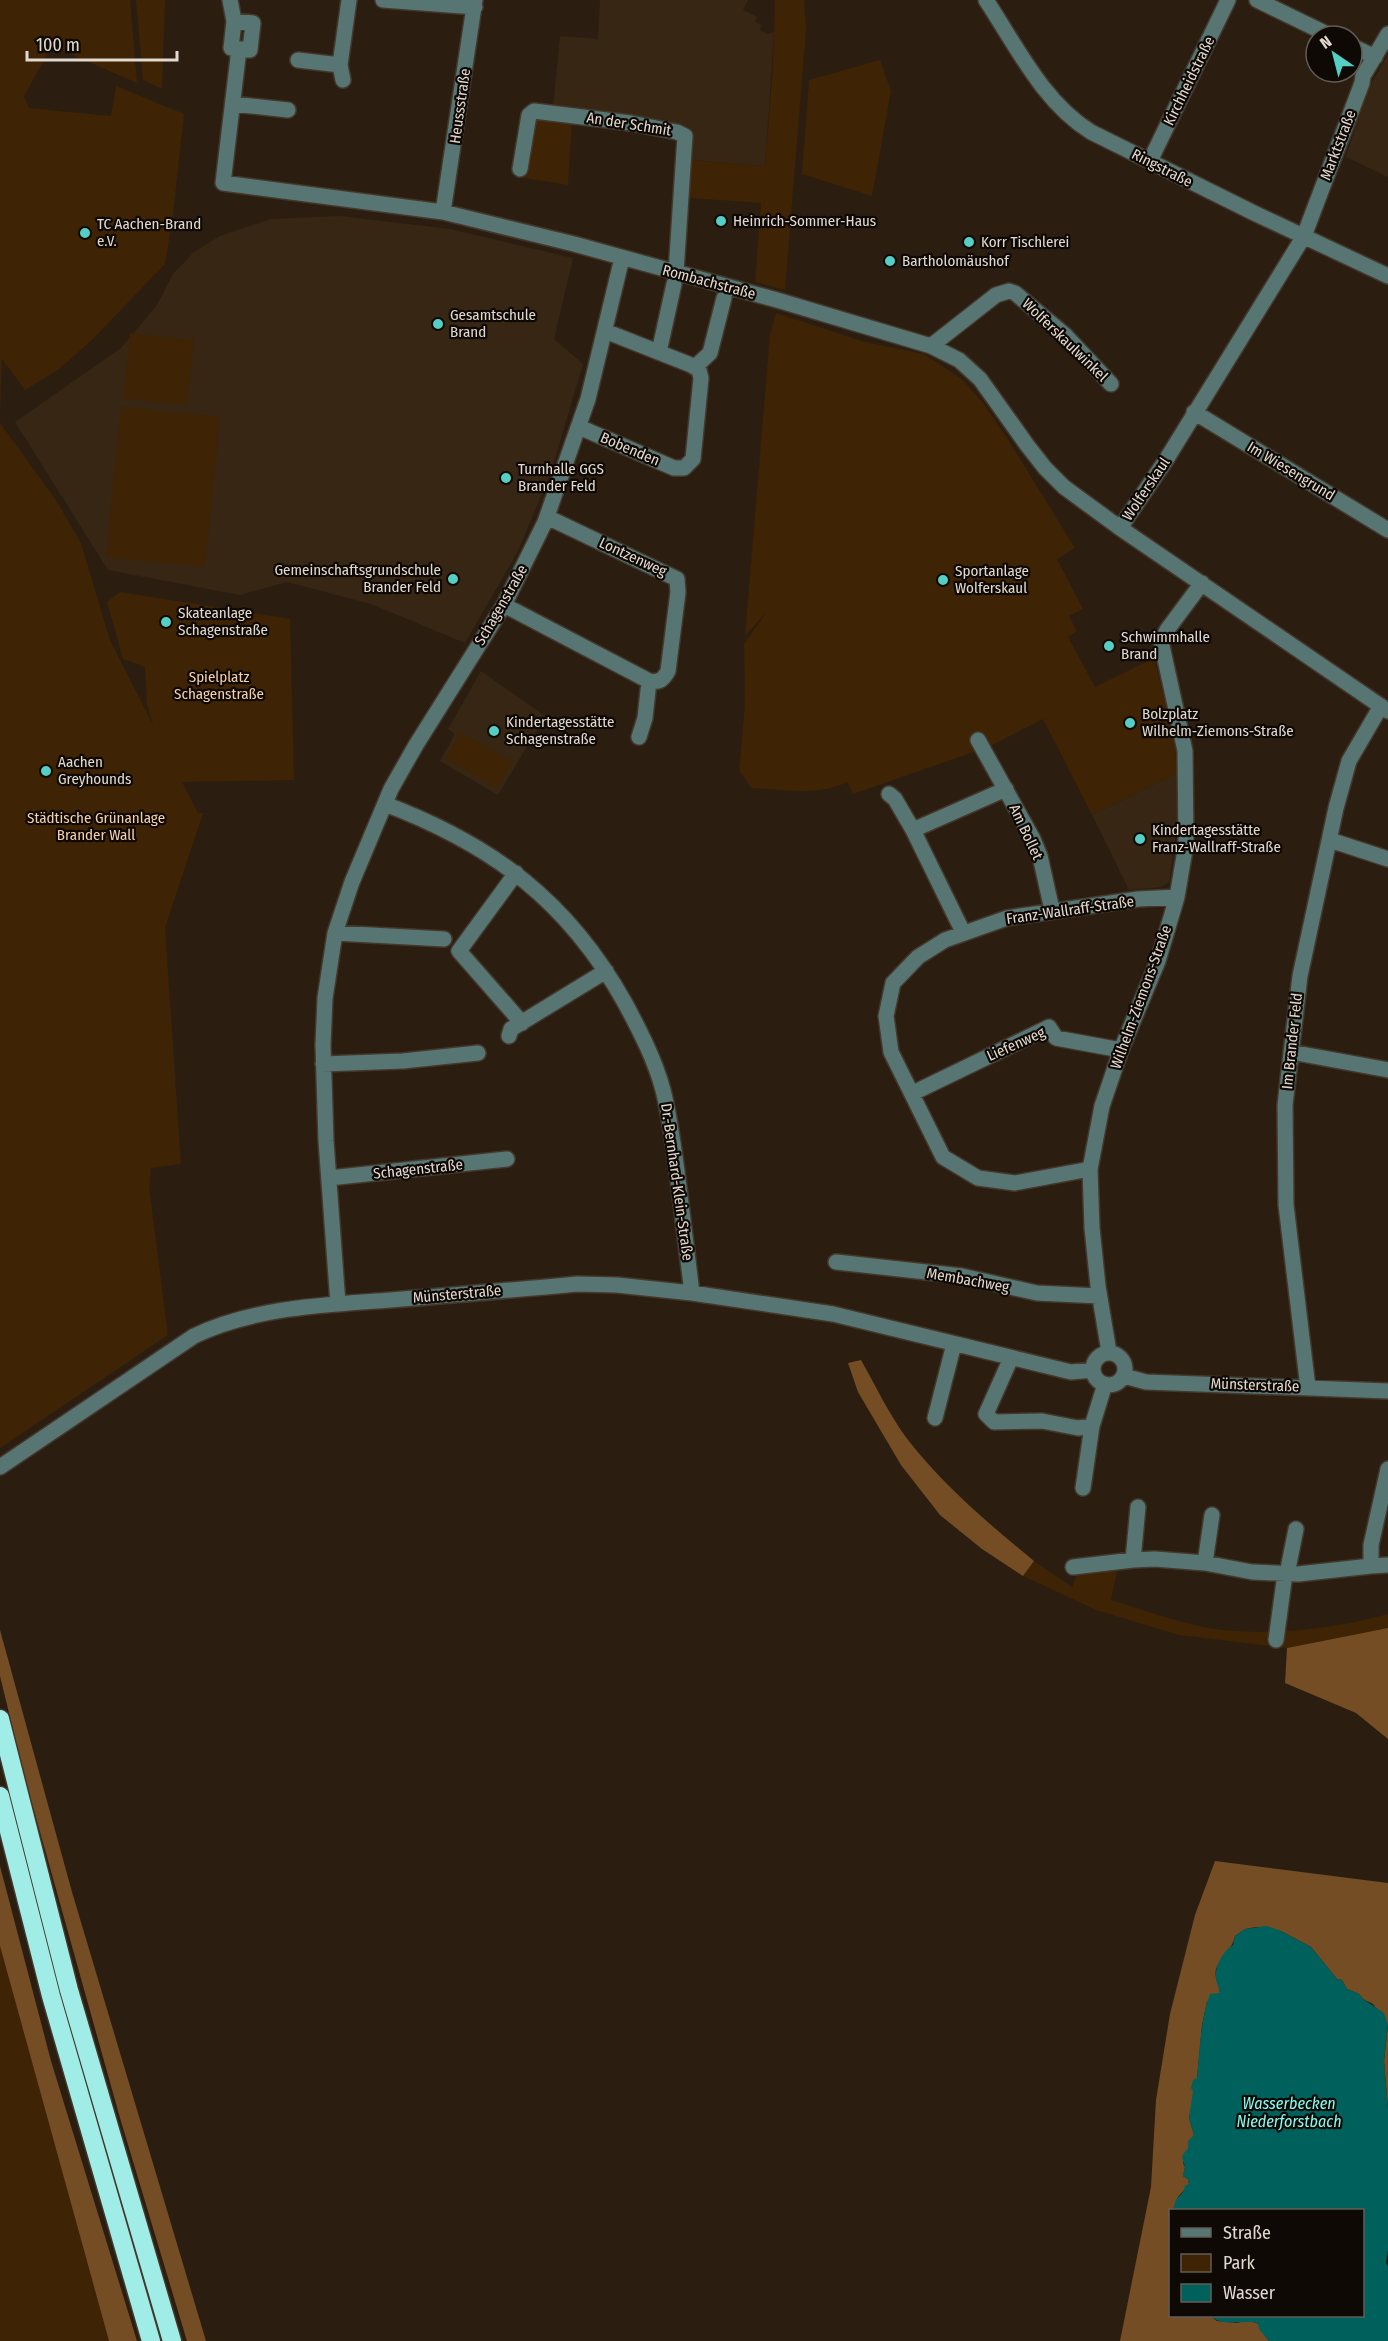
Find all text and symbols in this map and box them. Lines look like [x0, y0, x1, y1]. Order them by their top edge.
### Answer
scale bar [27, 24, 177, 62]
north arrow [1304, 24, 1364, 84]
text: N [1316, 32, 1335, 53]
text: 100 m [36, 34, 80, 56]
street label: Kirchheidstraße [1160, 34, 1218, 128]
street label: Heussstraße [446, 67, 474, 145]
street label: Marktstraße [1316, 107, 1360, 183]
street label: An der Schmit [585, 108, 673, 140]
street label: Ringstraße [1129, 145, 1195, 191]
place label: Heinrich-Sommer-Haus [733, 212, 876, 230]
marker: Heinrich-Sommer-Haus [714, 214, 728, 228]
place label: TC Aachen-Brand e.V. [97, 215, 201, 250]
marker: TC Aachen-Brand e.V. [78, 226, 92, 240]
place label: Korr Tischlerei [981, 233, 1069, 251]
marker: Korr Tischlerei [962, 235, 976, 249]
place label: Bartholomäushof [902, 252, 1010, 270]
marker: Bartholomäushof [883, 254, 897, 268]
street label: Rombachstraße [660, 261, 758, 303]
street label: Wolferskaulwinkel [1019, 295, 1112, 385]
place label: Gesamtschule Brand [450, 306, 536, 341]
marker: Gesamtschule Brand [431, 317, 445, 331]
street label: Bobenden [598, 428, 662, 470]
street label: Im Wiesengrund [1244, 438, 1338, 504]
street label: Wolferskaul [1118, 454, 1174, 524]
place label: Turnhalle GGS Brander Feld [518, 460, 604, 495]
marker: Turnhalle GGS Brander Feld [499, 471, 513, 485]
street label: Lontzenweg [596, 534, 670, 580]
place label: Gemeinschaftsgrundschule Brander Feld [274, 561, 441, 596]
street label: Schagenstraße [471, 562, 531, 648]
place label: Sportanlage Wolferskaul [955, 562, 1029, 597]
marker: Gemeinschaftsgrundschule Brander Feld [446, 572, 460, 586]
marker: Sportanlage Wolferskaul [936, 573, 950, 587]
place label: Skateanlage Schagenstraße [178, 604, 268, 639]
marker: Skateanlage Schagenstraße [159, 615, 173, 629]
place label: Schwimmhalle Brand [1121, 628, 1210, 663]
marker: Schwimmhalle Brand [1102, 639, 1116, 653]
park label: Spielplatz Schagenstraße [174, 668, 264, 703]
place label: Bolzplatz Wilhelm-Ziemons-Straße [1142, 705, 1294, 740]
place label: Kindertagesstätte Schagenstraße [506, 713, 614, 748]
marker: Bolzplatz Wilhelm-Ziemons-Straße [1123, 716, 1137, 730]
marker: Kindertagesstätte Schagenstraße [487, 724, 501, 738]
place label: Aachen Greyhounds [58, 753, 131, 788]
marker: Aachen Greyhounds [39, 764, 53, 778]
street label: Am Bollet [1005, 801, 1047, 863]
park label: Städtische Grünanlage Brander Wall [27, 809, 165, 844]
place label: Kindertagesstätte Franz-Wallraff-Straße [1152, 821, 1281, 856]
marker: Kindertagesstätte Franz-Wallraff-Straße [1133, 832, 1147, 846]
street label: Franz-Wallraff-Straße [1005, 892, 1135, 928]
street label: Wilhelm-Ziemons-Straße [1107, 923, 1175, 1071]
street label: Im Brander Feld [1278, 992, 1306, 1090]
street label: Liefenweg [984, 1023, 1048, 1065]
street label: Dr.-Bernhard-Klein-Straße [657, 1102, 697, 1262]
street label: Schagenstraße [372, 1155, 464, 1183]
street label: Membachweg [925, 1264, 1011, 1296]
street label: Münsterstraße [412, 1281, 502, 1307]
street label: Münsterstraße [1210, 1374, 1300, 1396]
water label: Wasserbecken Niederforstbach [1236, 2094, 1342, 2131]
legend [1169, 2209, 1364, 2317]
text: Straße [1223, 2222, 1271, 2244]
text: Park [1223, 2252, 1256, 2274]
text: Wasser [1223, 2282, 1276, 2304]

